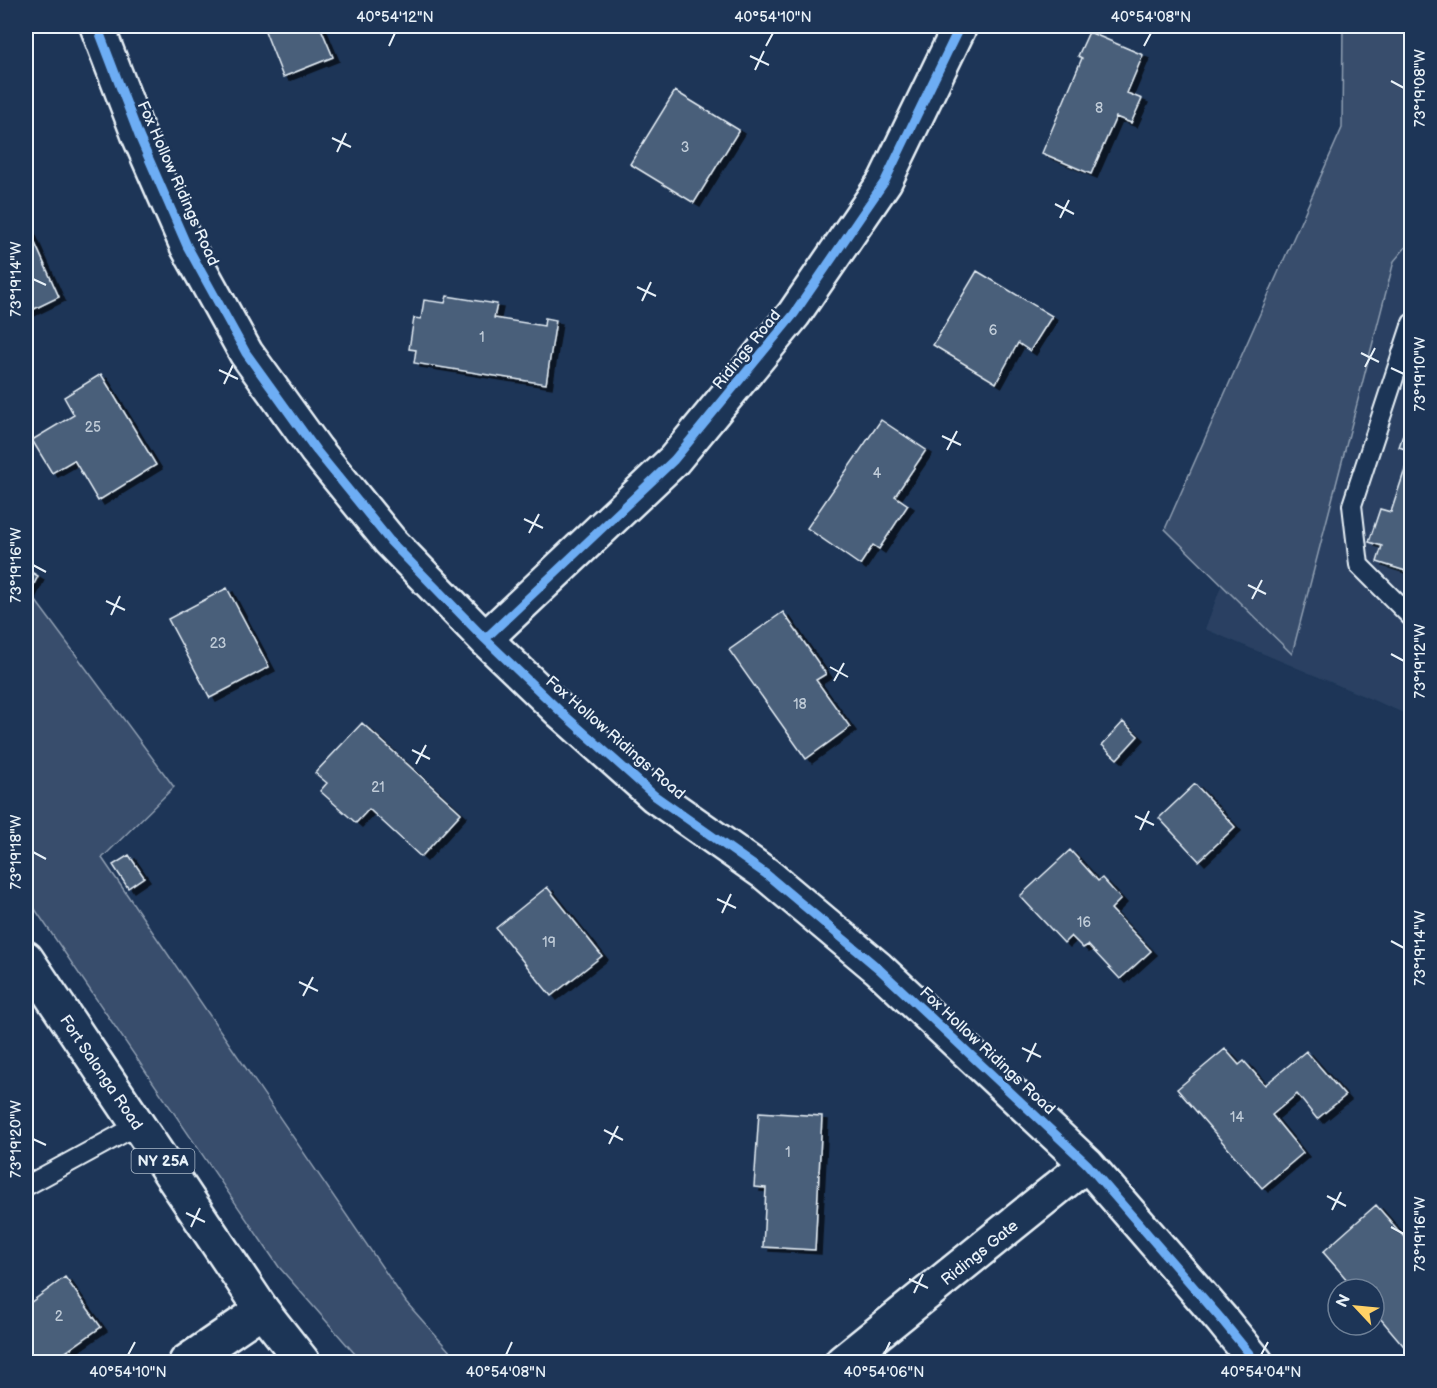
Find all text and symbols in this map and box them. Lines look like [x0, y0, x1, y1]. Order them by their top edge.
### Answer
text: 40°54'12"N [356, 8, 434, 27]
text: 40°54'10"N [734, 8, 812, 27]
text: 40°54'08"N [1111, 8, 1191, 27]
text: 73°19'08"W [1411, 49, 1430, 127]
street label: Fox Hollow Ridings Road [133, 98, 223, 269]
house number: 8 [1095, 100, 1103, 117]
house number: 3 [681, 139, 689, 156]
text: 73°19'14"W [7, 241, 26, 317]
street label: Ridings Road [709, 306, 785, 394]
house number: 6 [989, 322, 998, 339]
house number: 1 [479, 329, 485, 346]
text: 73°19'10"W [1411, 336, 1430, 411]
house number: 25 [85, 419, 101, 436]
house number: 4 [873, 465, 882, 482]
text: 73°19'16"W [7, 527, 26, 603]
text: 73°19'12"W [1411, 623, 1430, 698]
house number: 23 [210, 635, 226, 652]
street label: Fox Hollow Ridings Road [541, 672, 689, 804]
house number: 18 [793, 696, 807, 713]
house number: 21 [371, 779, 385, 796]
text: 73°19'18"W [7, 814, 26, 889]
text: 73°19'14"W [1411, 910, 1430, 986]
house number: 16 [1077, 914, 1091, 931]
house number: 19 [542, 934, 556, 951]
street label: Fox Hollow Ridings Road [915, 983, 1059, 1119]
street label: Fort Salonga Road [55, 1012, 146, 1134]
text: 73°19'20"W [7, 1100, 26, 1178]
house number: 14 [1230, 1109, 1244, 1126]
house number: 1 [785, 1144, 791, 1161]
road number: NY 25A [132, 1149, 195, 1173]
text: 73°19'16"W [1411, 1196, 1430, 1272]
street label: Ridings Gate [938, 1216, 1023, 1290]
north arrow [1326, 1277, 1386, 1337]
text: N [1333, 1292, 1355, 1311]
house number: 2 [55, 1308, 64, 1325]
text: 40°54'10"N [89, 1363, 167, 1382]
text: 40°54'08"N [466, 1363, 546, 1382]
text: 40°54'06"N [844, 1363, 924, 1382]
text: 40°54'04"N [1221, 1363, 1301, 1382]

